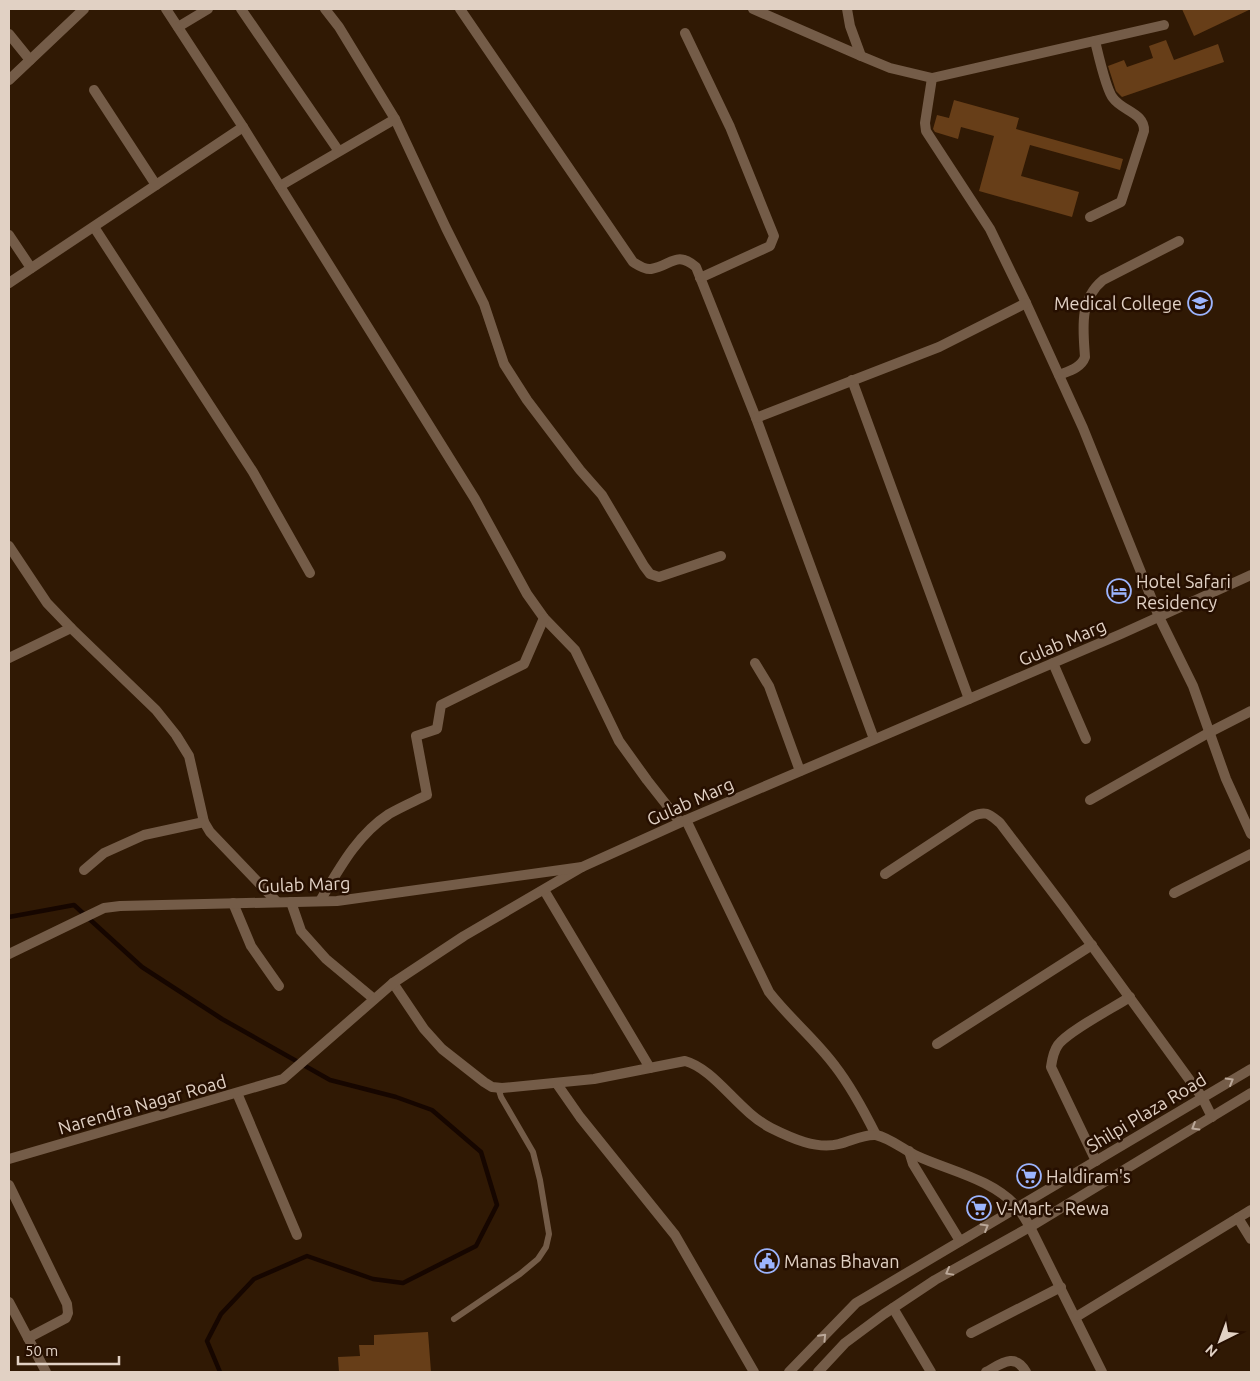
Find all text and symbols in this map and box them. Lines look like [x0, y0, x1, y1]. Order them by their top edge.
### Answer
school or university icon: Medical College [1187, 290, 1213, 316]
place label: Medical College [1054, 293, 1182, 313]
place label: Hotel Safari Residency [1136, 571, 1231, 612]
hotel icon: Hotel Safari Residency [1106, 578, 1132, 604]
street label: Gulab Marg [1015, 615, 1109, 669]
street label: Gulab Marg [643, 773, 737, 829]
street label: Gulab Marg [257, 872, 351, 896]
street label: Shilpi Plaza Road [1083, 1068, 1209, 1156]
street label: Narendra Nagar Road [56, 1070, 228, 1138]
one-way arrow [1225, 1077, 1234, 1087]
one-way arrow [1191, 1121, 1200, 1131]
supermarket icon: Haldiram's [1016, 1163, 1042, 1189]
place label: Haldiram's [1046, 1166, 1131, 1186]
supermarket icon: V-Mart - Rewa [966, 1195, 992, 1221]
place label: V-Mart - Rewa [996, 1198, 1109, 1218]
one-way arrow [980, 1223, 989, 1233]
public building icon: Manas Bhavan [754, 1248, 780, 1274]
place label: Manas Bhavan [784, 1251, 900, 1271]
one-way arrow [945, 1266, 954, 1276]
north arrow [1195, 1316, 1245, 1366]
scale bar [18, 1334, 119, 1366]
one-way arrow [817, 1334, 826, 1343]
text: N [1202, 1341, 1221, 1360]
text: 50 m [25, 1342, 58, 1359]

